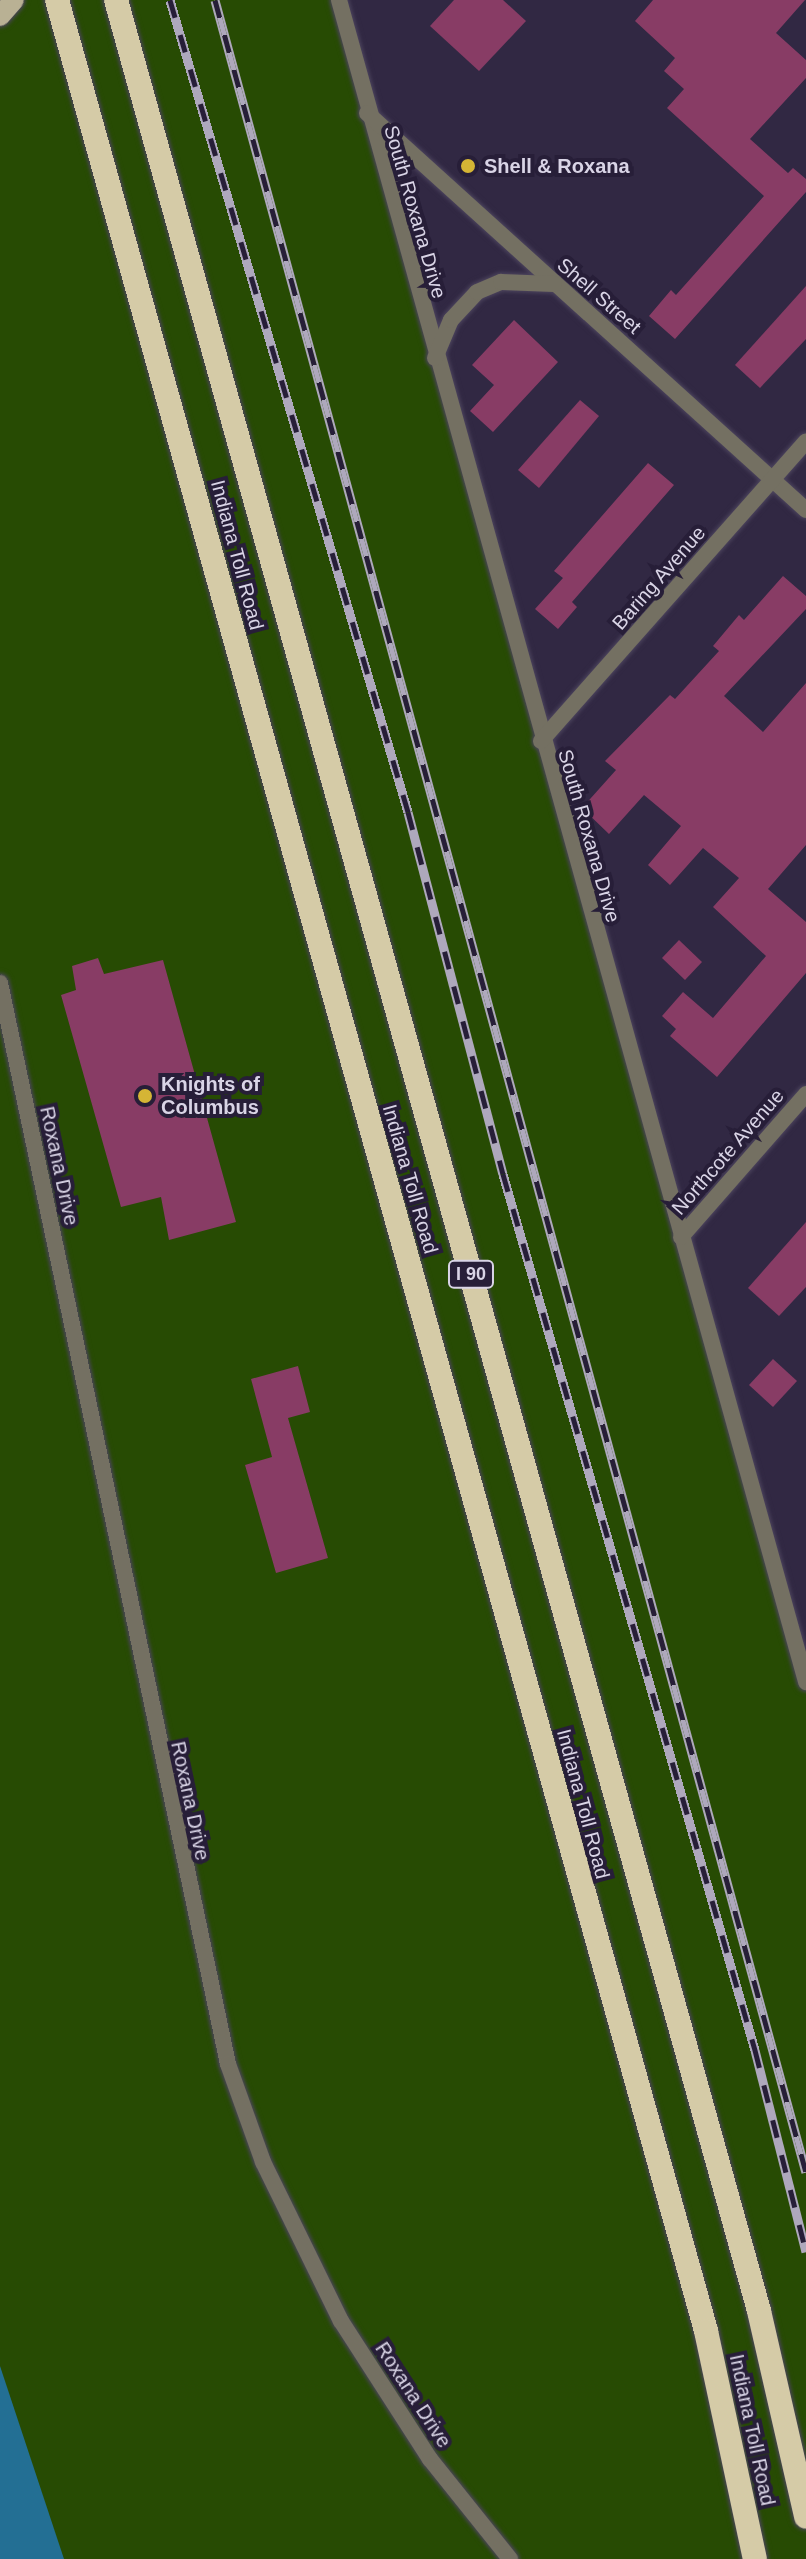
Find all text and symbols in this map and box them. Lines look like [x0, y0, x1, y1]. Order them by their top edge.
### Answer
street label: South Roxana Drive [379, 123, 451, 301]
place label: Shell & Roxana [484, 154, 630, 178]
marker: Shell & Roxana [459, 157, 477, 175]
street label: Shell Street [552, 253, 646, 339]
street label: Indiana Toll Road [205, 477, 269, 633]
street label: Baring Avenue [607, 521, 711, 635]
street label: South Roxana Drive [553, 747, 625, 925]
place label: Knights of Columbus [161, 1072, 260, 1119]
street label: Northcote Avenue [667, 1084, 789, 1220]
marker: Knights of Columbus [136, 1087, 154, 1105]
street label: Indiana Toll Road [377, 1101, 443, 1257]
street label: Roxana Drive [35, 1104, 83, 1228]
road number: I 90 [447, 1260, 495, 1288]
street label: Indiana Toll Road [551, 1726, 615, 1882]
street label: Roxana Drive [166, 1739, 214, 1863]
street label: Roxana Drive [370, 2338, 456, 2452]
street label: Indiana Toll Road [724, 2352, 780, 2508]

